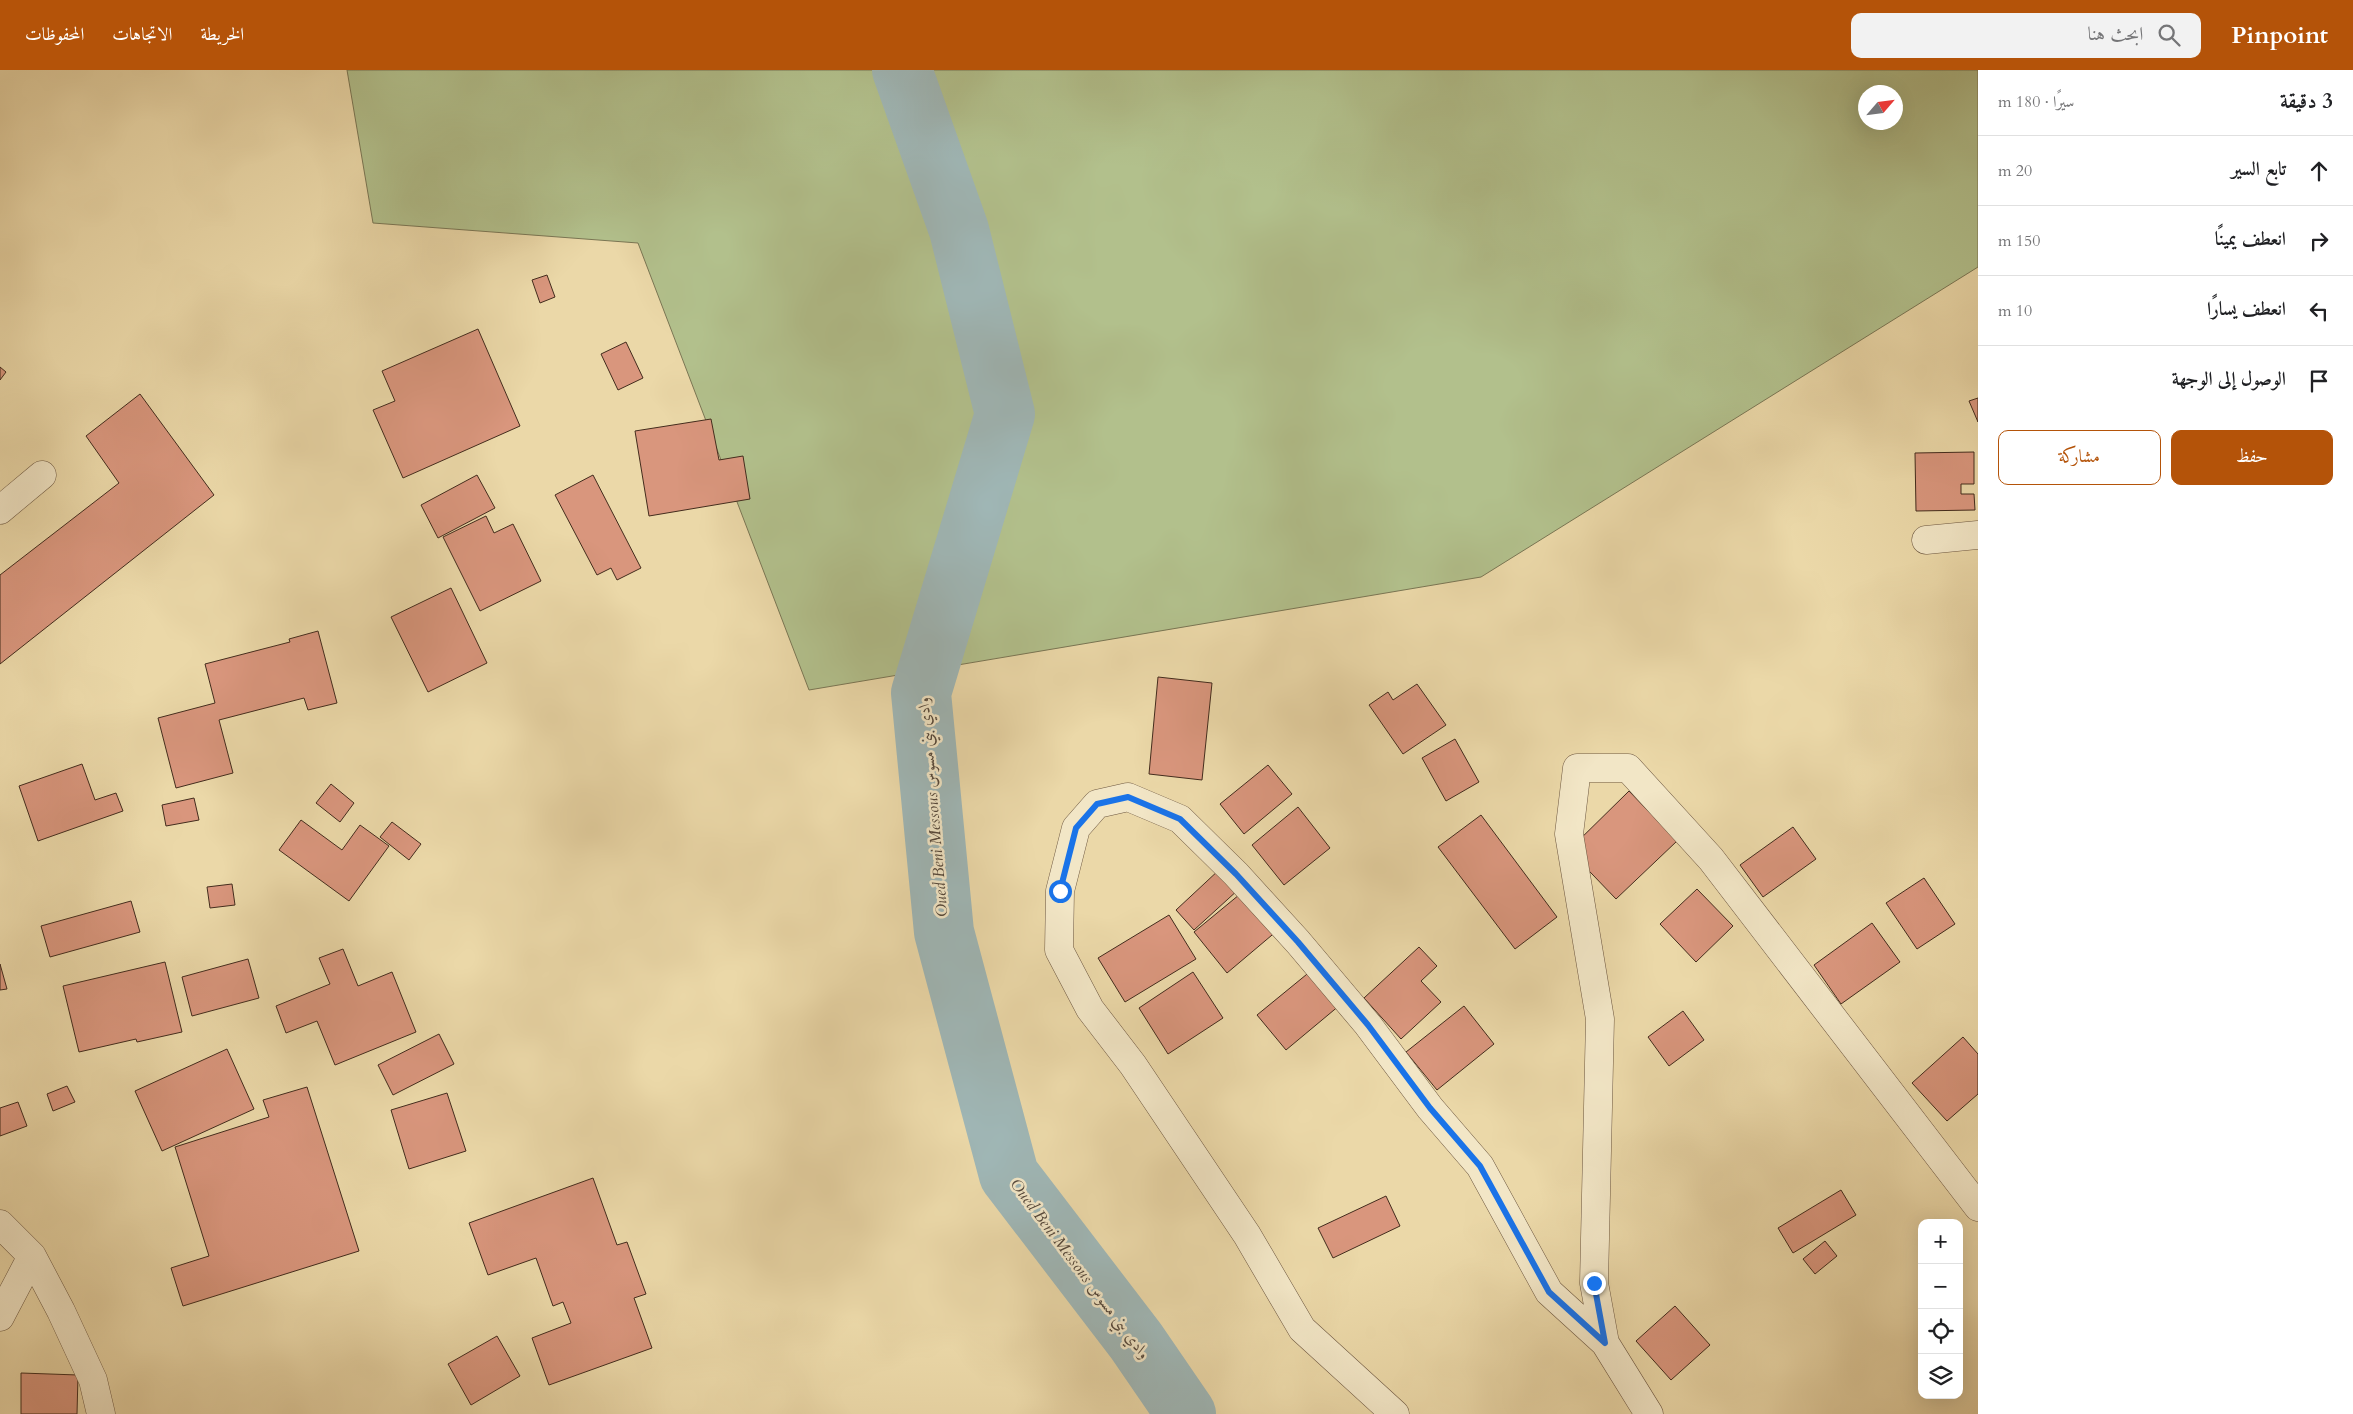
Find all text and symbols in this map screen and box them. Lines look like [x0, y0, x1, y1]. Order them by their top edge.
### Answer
search box [1851, 13, 2201, 58]
text: Pinpoint [2231, 19, 2328, 52]
text: ابحث هنا [2088, 21, 2143, 47]
icon: search [2155, 21, 2183, 49]
text: المحفوظات [25, 22, 84, 47]
text: الاتجاهات [112, 22, 172, 47]
text: الخريطة [200, 22, 244, 47]
north arrow [1858, 85, 1903, 130]
text: 3 دقيقة [2280, 87, 2333, 116]
text: سيرًا · 180 m [1998, 91, 2074, 113]
text: تابع السير [2231, 156, 2286, 182]
icon: ahead [2305, 157, 2333, 185]
text: 20 m [1998, 160, 2032, 182]
text: انعطف يمينًا [2215, 226, 2286, 252]
icon: right [2305, 227, 2333, 255]
text: 150 m [1998, 230, 2040, 252]
text: انعطف يسارًا [2207, 296, 2286, 322]
icon: left [2305, 297, 2333, 325]
text: 10 m [1998, 300, 2032, 322]
text: الوصول إلى الوجهة [2172, 366, 2286, 392]
icon: arrive [2305, 367, 2333, 395]
button: مشاركة [1998, 430, 2161, 485]
button: حفظ [2171, 430, 2333, 485]
water label: Oued Beni Messous وادي بني مسوس [912, 696, 957, 918]
route start [1049, 880, 1072, 903]
water label: Oued Beni Messous وادي بني مسوس [1002, 1174, 1155, 1366]
map controls [1918, 1219, 1963, 1399]
button: + [1918, 1219, 1963, 1264]
button: − [1918, 1264, 1963, 1309]
route end [1583, 1272, 1606, 1295]
button: locate [1918, 1309, 1963, 1354]
button: layers [1918, 1354, 1963, 1399]

